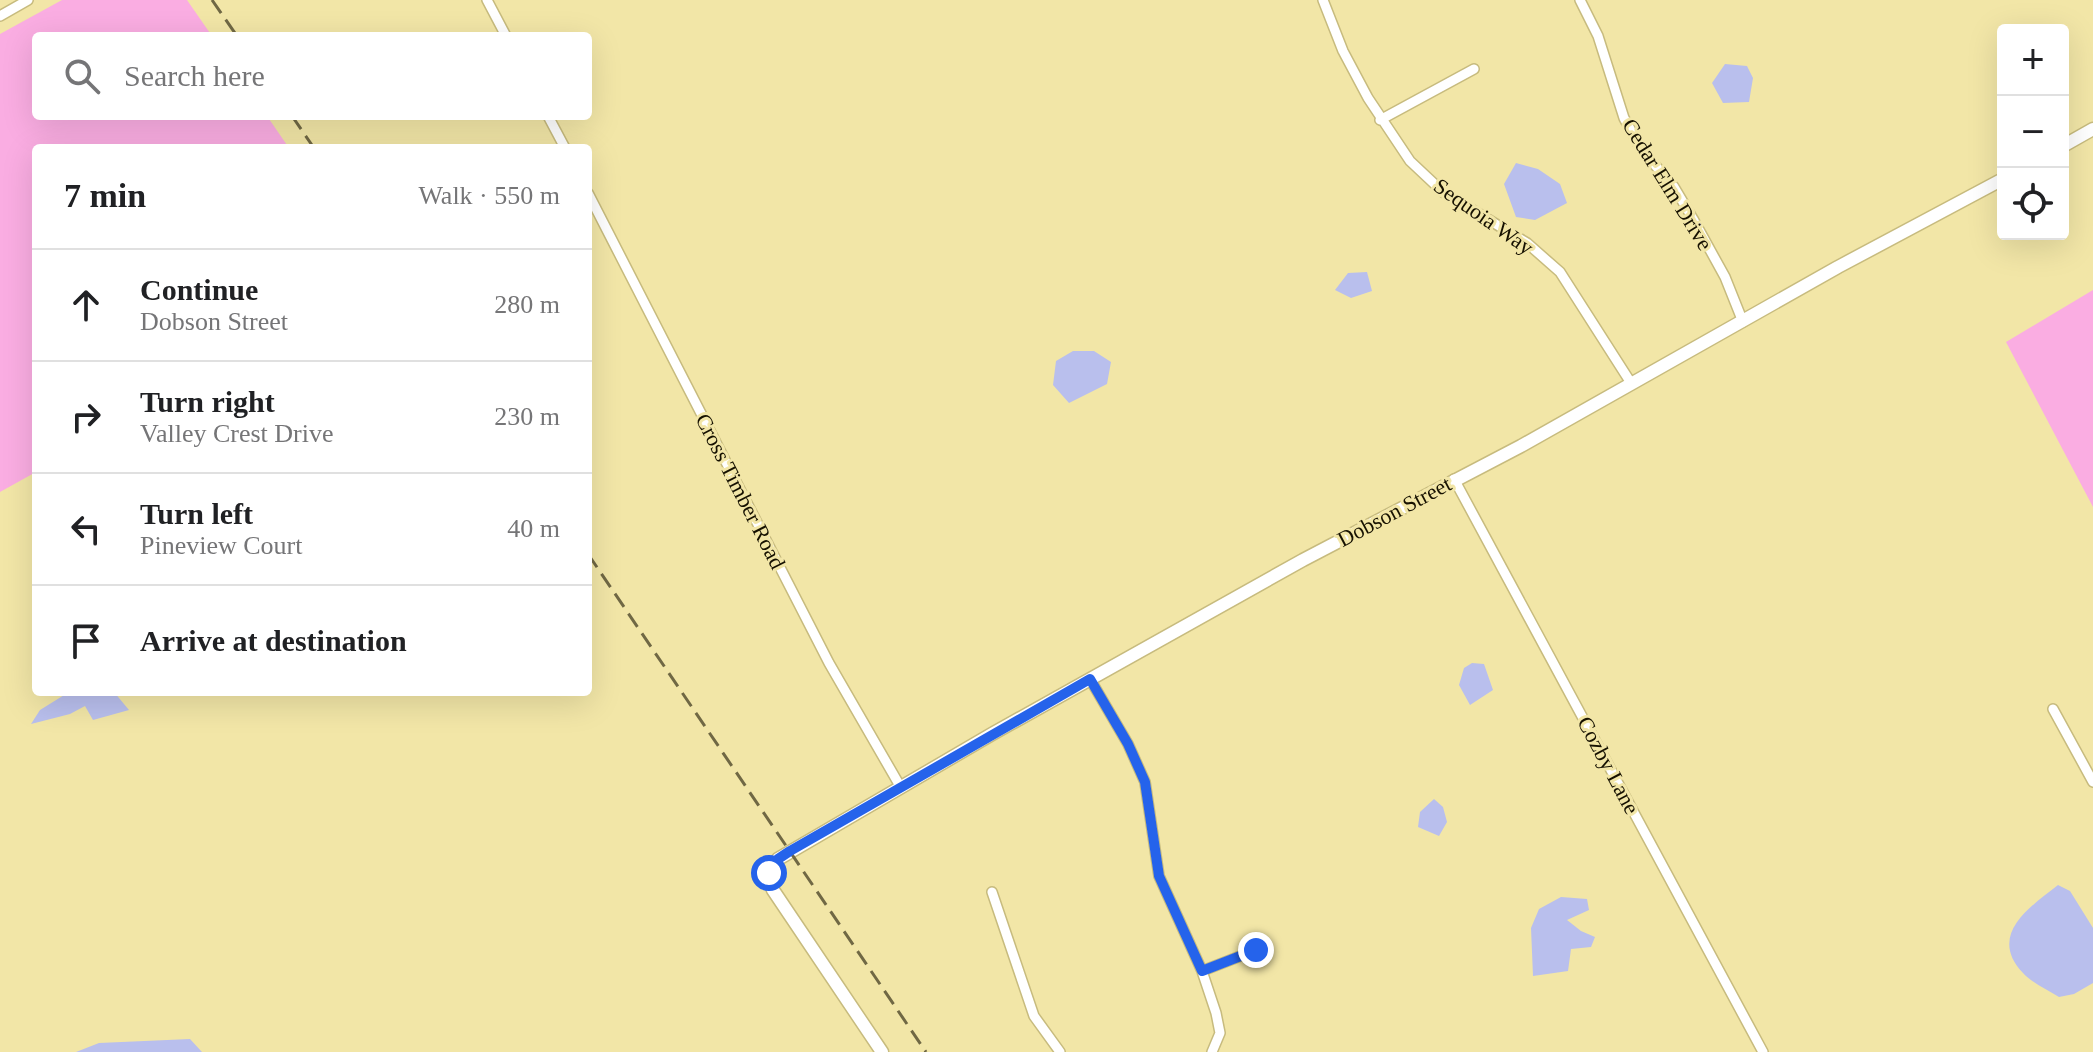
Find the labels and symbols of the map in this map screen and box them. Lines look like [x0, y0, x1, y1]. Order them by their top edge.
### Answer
street label: Cedar Elm Drive [1617, 114, 1718, 255]
street label: Sequoia Way [1429, 173, 1538, 260]
street label: Cross Timber Road [691, 409, 791, 573]
street label: Dobson Street [1333, 471, 1455, 552]
street label: Cozby Lane [1572, 712, 1645, 818]
route start [751, 855, 787, 891]
route end [1238, 932, 1274, 968]

